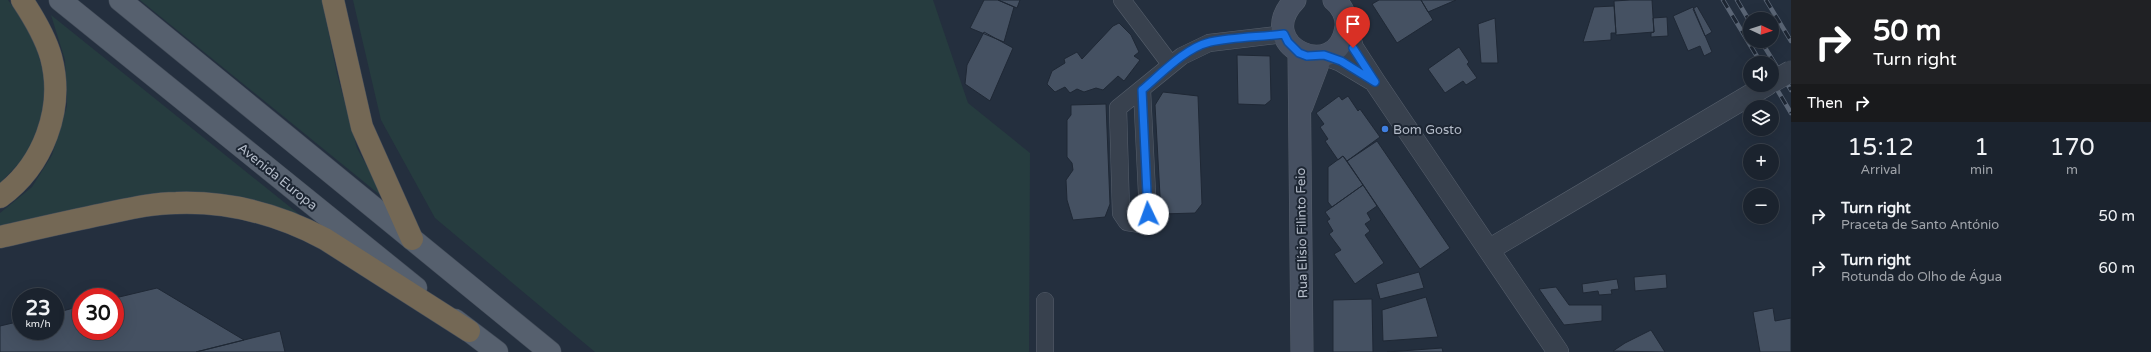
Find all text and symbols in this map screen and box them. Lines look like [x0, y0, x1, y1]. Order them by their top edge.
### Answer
pin [1336, 7.0, 1370, 48]
north arrow [1743, 12, 1779, 48]
map controls [1743, 12, 1779, 224]
icon: arrive [1342, 13, 1364, 35]
text: 50 m [1873, 14, 1941, 48]
icon: right [1807, 16, 1859, 68]
text: Turn right [1873, 48, 1957, 70]
button: sound [1743, 56, 1779, 92]
icon: right [1851, 92, 1873, 114]
text: Then [1807, 94, 1843, 112]
button: layers [1743, 100, 1779, 136]
place label: Bom Gosto [1393, 122, 1462, 138]
marker: Bom Gosto [1380, 124, 1390, 134]
text: 15:12 [1847, 133, 1914, 162]
text: 1 [1974, 133, 1989, 162]
text: 170 [2049, 133, 2095, 162]
street label: Avenida Europa [234, 140, 320, 214]
button: + [1743, 144, 1779, 180]
text: Arrival [1860, 162, 1901, 178]
text: min [1970, 162, 1993, 178]
text: m [2066, 162, 2078, 178]
street label: Rua Elísio Filinto Feio [1293, 167, 1311, 298]
button: − [1743, 188, 1779, 224]
position arrow [1127, 193, 1169, 235]
text: Turn right [1841, 199, 1911, 217]
icon: right [1807, 205, 1829, 227]
text: 50 m [2098, 207, 2135, 225]
text: Praceta de Santo António [1841, 217, 1999, 233]
text: Turn right [1841, 251, 1911, 269]
icon: right [1807, 257, 1829, 279]
text: 60 m [2098, 259, 2135, 277]
text: Rotunda do Olho de Água [1841, 269, 2002, 285]
speed limit sign: 30 [72, 288, 124, 340]
text: 23 [25, 297, 51, 321]
text: km/h [25, 318, 51, 330]

